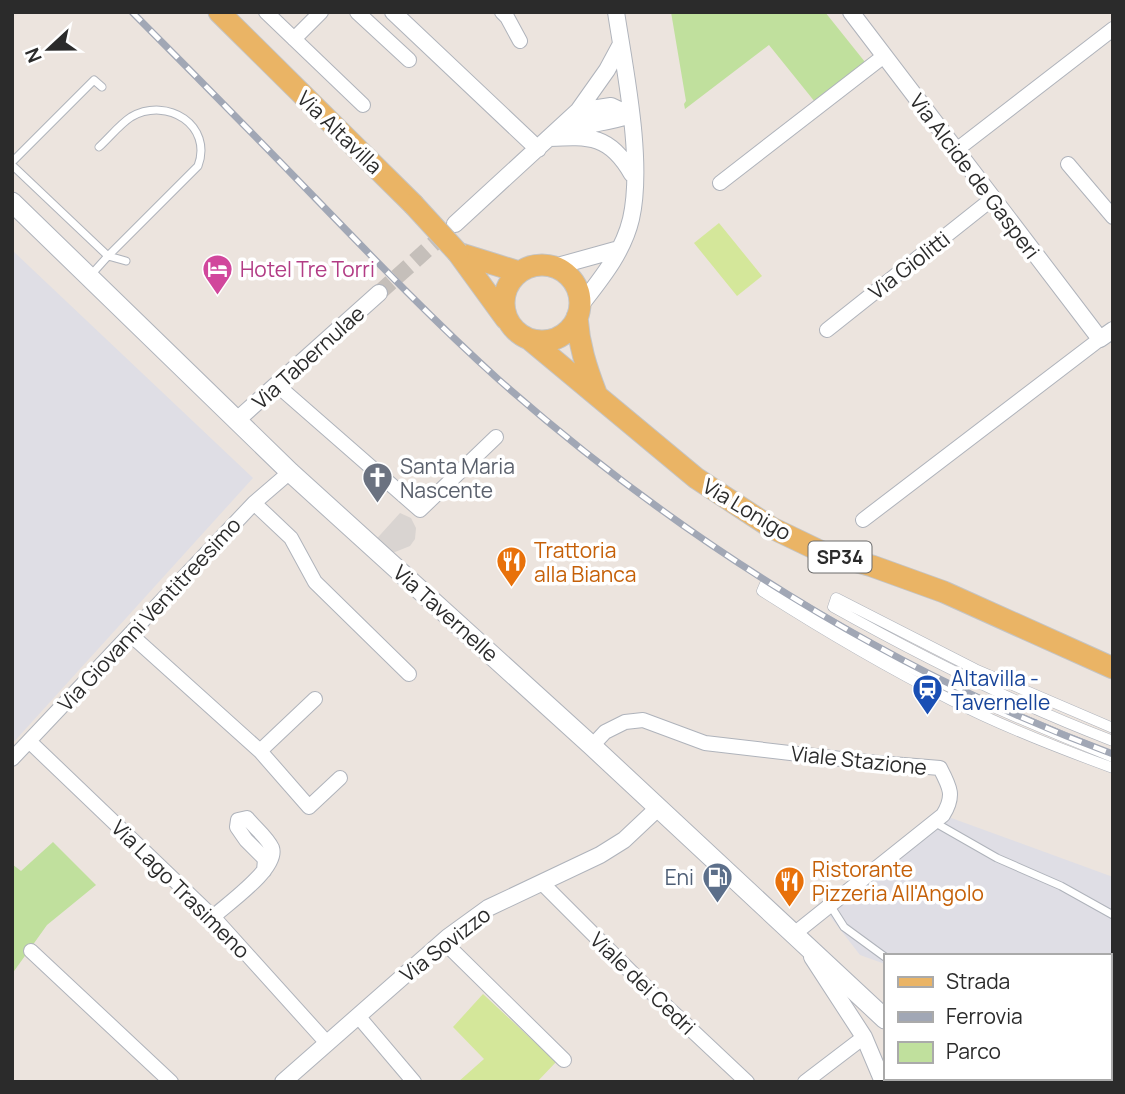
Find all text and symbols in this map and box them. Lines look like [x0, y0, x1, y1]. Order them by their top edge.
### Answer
north arrow [14, 14, 84, 84]
text: N [19, 44, 48, 67]
street label: Via Altavilla [291, 84, 389, 180]
street label: Via Alcide de Gasperi [904, 88, 1046, 264]
street label: Via Giolitti [863, 225, 955, 305]
hotel icon: Hotel Tre Torri [200, 252, 234, 296]
place label: Hotel Tre Torri [240, 255, 375, 283]
street label: Via Tabernulae [246, 299, 370, 415]
place label: Santa Maria Nascente [400, 452, 515, 504]
church icon: Santa Maria Nascente [360, 461, 394, 505]
street label: Via Lonigo [698, 472, 796, 546]
street label: Via Giovanni Ventitreesimo [51, 511, 247, 717]
place label: Trattoria alla Bianca [534, 536, 636, 588]
road number: SP34 [808, 542, 872, 572]
restaurant icon: Trattoria alla Bianca [494, 545, 528, 589]
street label: Via Tavernelle [388, 558, 504, 668]
place label: Altavilla - Tavernelle [951, 664, 1050, 716]
station icon: Altavilla - Tavernelle [911, 673, 945, 717]
street label: Viale Stazione [790, 739, 928, 781]
street label: Via Lago Trasimeno [106, 814, 256, 964]
place label: Ristorante Pizzeria All'Angolo [812, 855, 984, 907]
fuel station icon: Eni [700, 860, 734, 904]
place label: Eni [665, 863, 694, 891]
restaurant icon: Ristorante Pizzeria All'Angolo [772, 864, 806, 908]
street label: Via Sovizzo [394, 900, 496, 988]
street label: Viale dei Cedri [584, 926, 702, 1040]
legend [884, 954, 1111, 1080]
text: Strada [946, 967, 1010, 995]
text: Ferrovia [946, 1002, 1023, 1030]
text: Parco [946, 1037, 1001, 1065]

